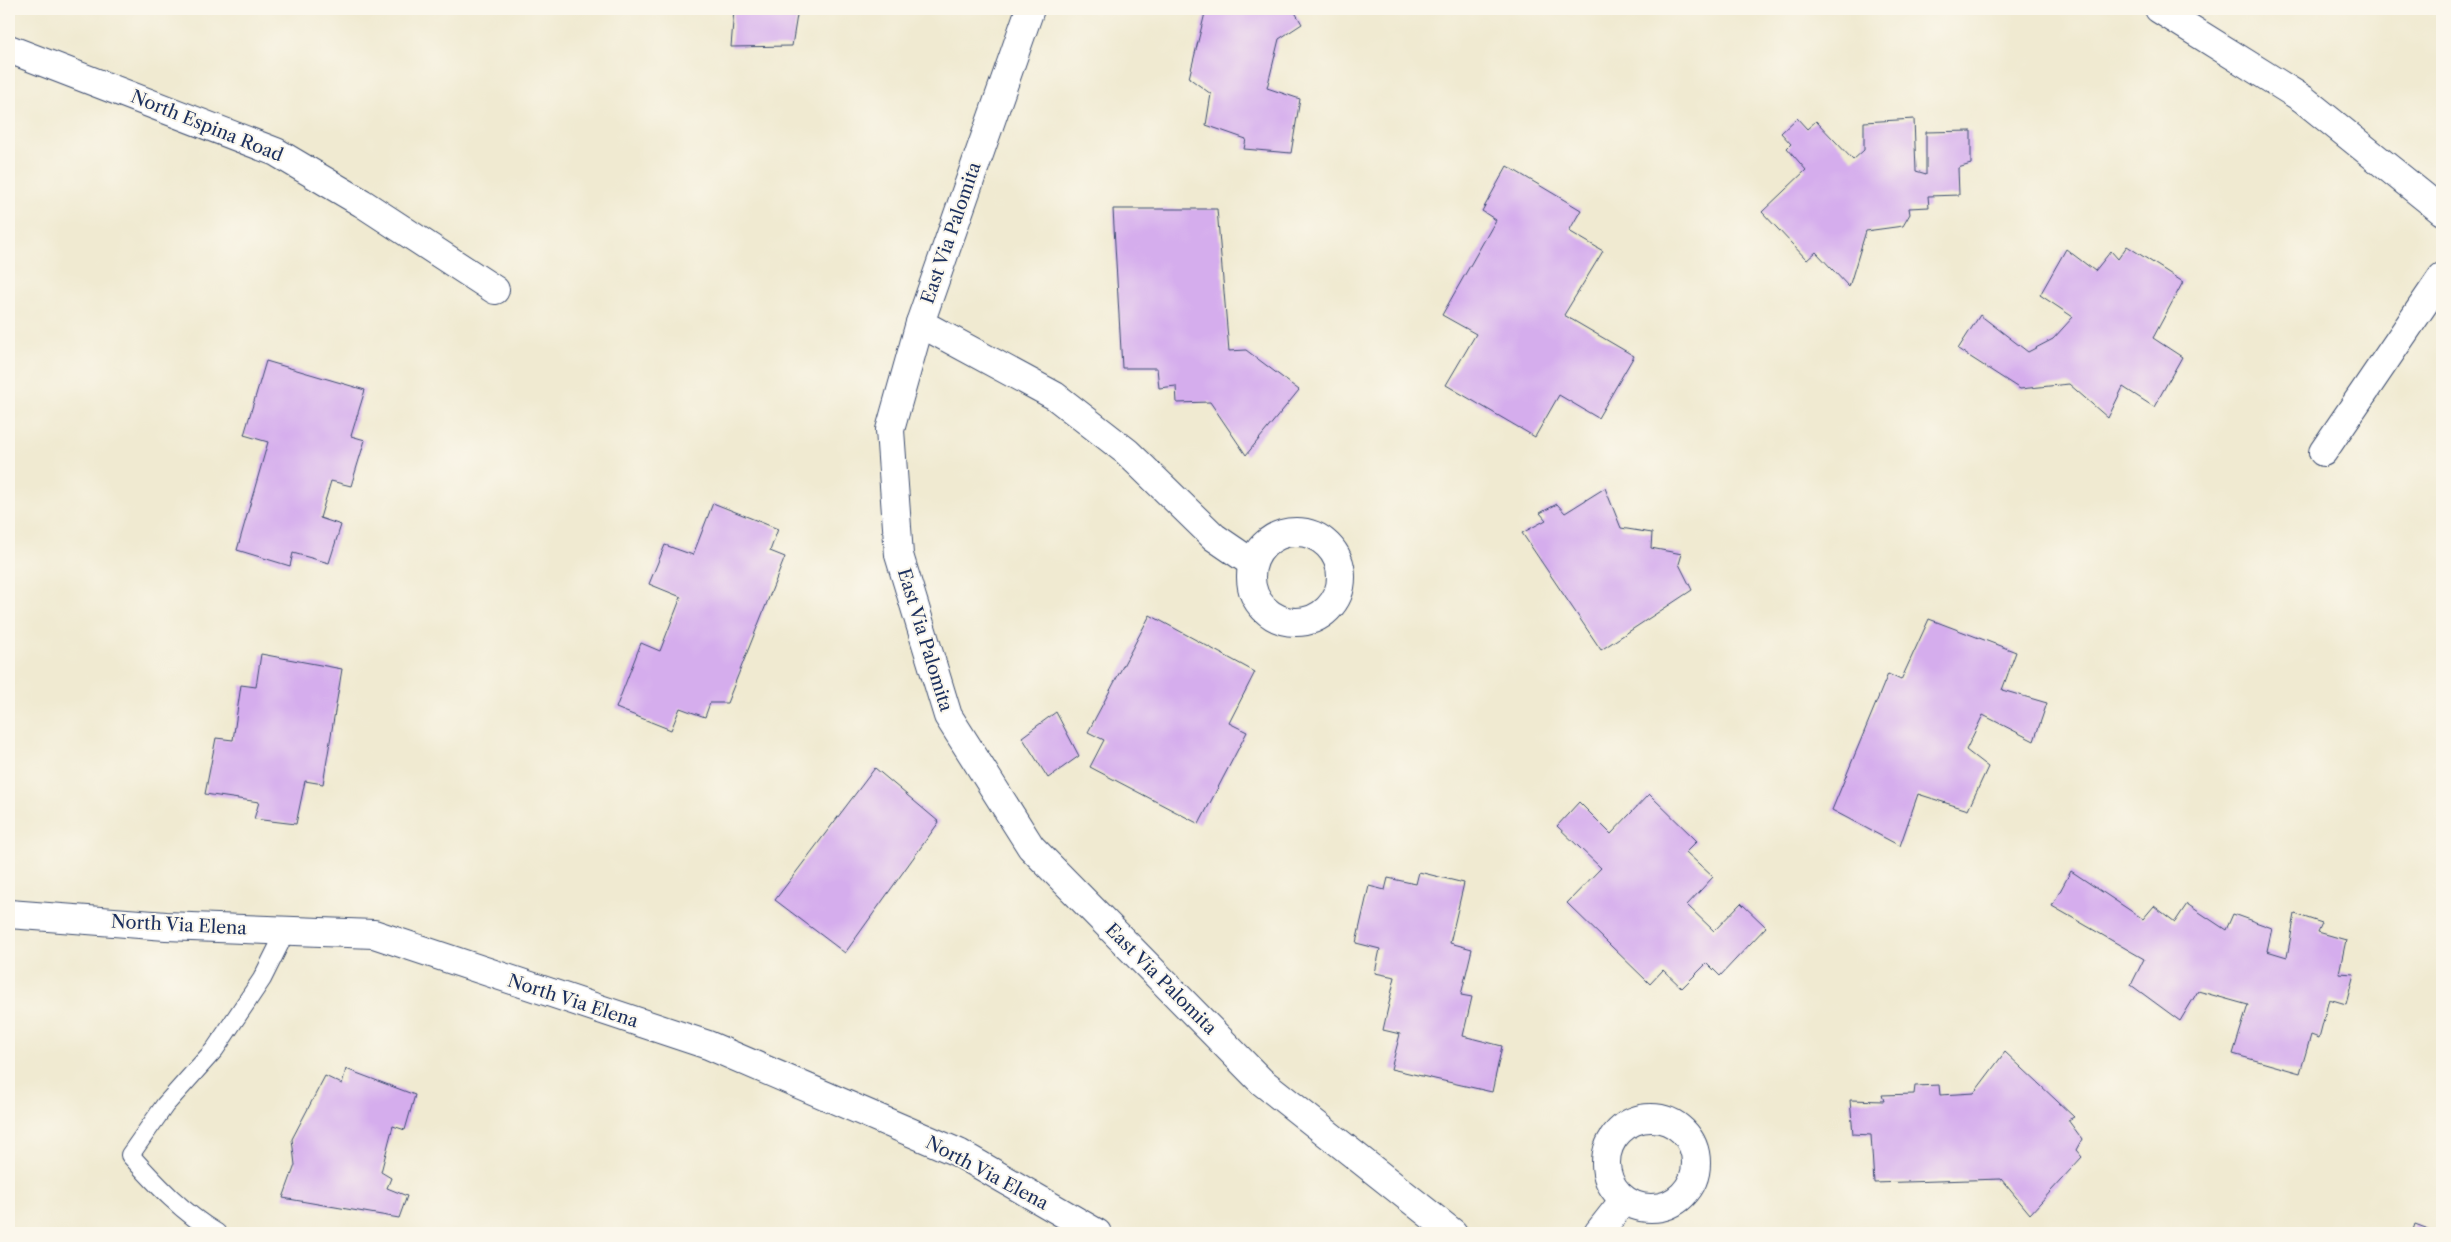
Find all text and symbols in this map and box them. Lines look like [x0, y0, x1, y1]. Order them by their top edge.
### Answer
street label: North Espina Road [128, 85, 286, 167]
street label: East Via Palomita [916, 159, 986, 307]
street label: East Via Palomita [893, 566, 957, 715]
street label: North Via Elena [111, 910, 248, 940]
street label: East Via Palomita [1101, 919, 1222, 1040]
street label: North Via Elena [505, 970, 642, 1033]
street label: North Via Elena [922, 1131, 1053, 1215]

